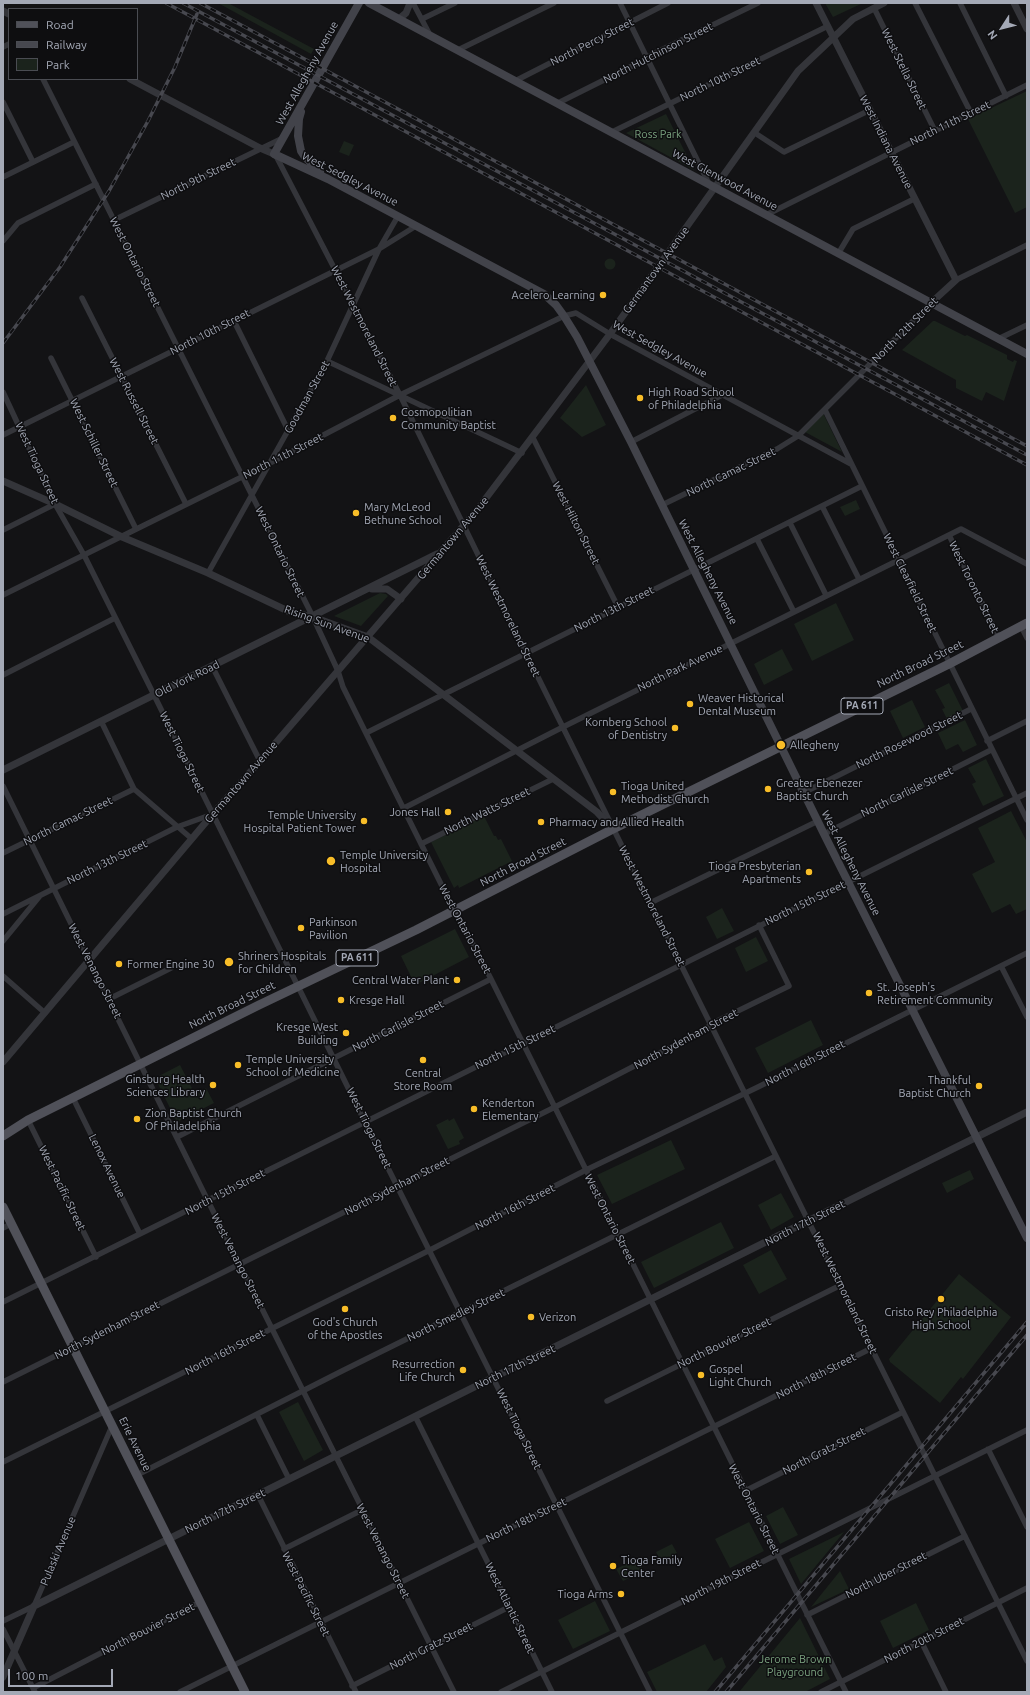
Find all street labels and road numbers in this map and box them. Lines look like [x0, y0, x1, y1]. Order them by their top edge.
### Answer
street label: North Percy Street [548, 15, 636, 69]
street label: West Allegheny Avenue [273, 19, 341, 127]
street label: North Hutchinson Street [601, 20, 715, 86]
street label: West Stella Street [879, 26, 929, 112]
street label: North 10th Street [678, 54, 762, 104]
street label: West Indiana Avenue [857, 93, 915, 191]
street label: North 11th Street [908, 98, 992, 148]
street label: West Glenwood Avenue [670, 147, 780, 213]
street label: West Sedgley Avenue [300, 149, 400, 209]
street label: North 9th Street [158, 155, 238, 203]
street label: West Ontario Street [107, 215, 163, 309]
street label: Germantown Avenue [620, 224, 692, 316]
street label: West Westmoreland Street [328, 264, 400, 388]
street label: North 12th Street [869, 294, 941, 366]
street label: North 10th Street [168, 306, 252, 358]
street label: West Sedgley Avenue [610, 318, 710, 380]
street label: West Russell Street [106, 355, 162, 447]
street label: Goodman Street [282, 358, 332, 436]
street label: West Schiller Street [67, 397, 121, 489]
street label: West Tioga Street [12, 420, 62, 506]
street label: North 11th Street [241, 430, 325, 482]
street label: North Camac Street [684, 445, 778, 499]
street label: West Hilton Street [549, 479, 603, 567]
street label: Germantown Avenue [414, 494, 492, 582]
street label: West Ontario Street [252, 505, 308, 599]
street label: West Allegheny Avenue [676, 517, 740, 627]
street label: West Clearfield Street [880, 531, 940, 635]
street label: West Toronto Street [946, 539, 1002, 635]
street label: West Westmoreland Street [473, 553, 543, 679]
street label: North 13th Street [572, 583, 656, 635]
street label: Rising Sun Avenue [282, 602, 372, 646]
street label: North Broad Street [875, 637, 965, 691]
street label: North Park Avenue [635, 642, 725, 694]
street label: Old York Road [153, 658, 221, 700]
road number: PA 611 [841, 698, 883, 714]
street label: North Rosewood Street [854, 708, 964, 772]
street label: West Tioga Street [157, 709, 207, 795]
street label: Germantown Avenue [202, 738, 280, 826]
street label: North Carlisle Street [859, 764, 955, 820]
street label: North Watts Street [442, 784, 532, 838]
street label: North Camac Street [21, 794, 115, 848]
street label: West Allegheny Avenue [819, 808, 883, 918]
street label: North Broad Street [478, 835, 568, 889]
street label: North 13th Street [65, 837, 149, 887]
street label: West Westmoreland Street [616, 844, 688, 968]
street label: North 15th Street [763, 878, 847, 928]
street label: West Ontario Street [436, 882, 494, 976]
street label: West Venango Street [65, 921, 125, 1021]
road number: PA 611 [336, 950, 378, 966]
street label: North Broad Street [187, 978, 277, 1032]
street label: North Carlisle Street [350, 997, 446, 1055]
street label: North Sydenham Street [632, 1006, 740, 1072]
street label: North 15th Street [473, 1022, 557, 1072]
street label: North 16th Street [763, 1037, 847, 1089]
street label: West Tioga Street [344, 1085, 394, 1171]
street label: Lenox Avenue [86, 1132, 128, 1200]
street label: West Pacific Street [36, 1143, 88, 1233]
street label: North Sydenham Street [342, 1154, 452, 1218]
street label: North 15th Street [183, 1166, 267, 1218]
street label: West Ontario Street [582, 1172, 638, 1266]
street label: North 16th Street [473, 1181, 557, 1233]
street label: North 17th Street [763, 1197, 847, 1249]
street label: West Venango Street [208, 1211, 268, 1311]
street label: West Westmoreland Street [810, 1230, 880, 1356]
street label: North Smedley Street [405, 1286, 507, 1344]
street label: North Sydenham Street [52, 1298, 162, 1362]
street label: North Bouvier Street [675, 1315, 773, 1371]
street label: North 16th Street [183, 1326, 267, 1378]
street label: North 17th Street [473, 1342, 557, 1392]
street label: North 18th Street [774, 1350, 858, 1402]
street label: West Tioga Street [494, 1386, 544, 1472]
street label: Erie Avenue [116, 1415, 154, 1473]
street label: North Gratz Street [780, 1424, 868, 1478]
street label: West Ontario Street [726, 1462, 782, 1556]
street label: North 17th Street [183, 1486, 267, 1536]
street label: North 18th Street [484, 1495, 568, 1545]
street label: West Venango Street [353, 1501, 413, 1601]
street label: Pulaski Avenue [37, 1514, 79, 1588]
street label: North Uber Street [843, 1549, 929, 1601]
street label: West Pacific Street [279, 1550, 333, 1638]
street label: North 19th Street [679, 1556, 763, 1608]
street label: West Atlantic Street [482, 1560, 538, 1656]
street label: North Bouvier Street [99, 1600, 197, 1658]
street label: North 20th Street [882, 1614, 966, 1666]
street label: North Gratz Street [387, 1619, 475, 1673]

